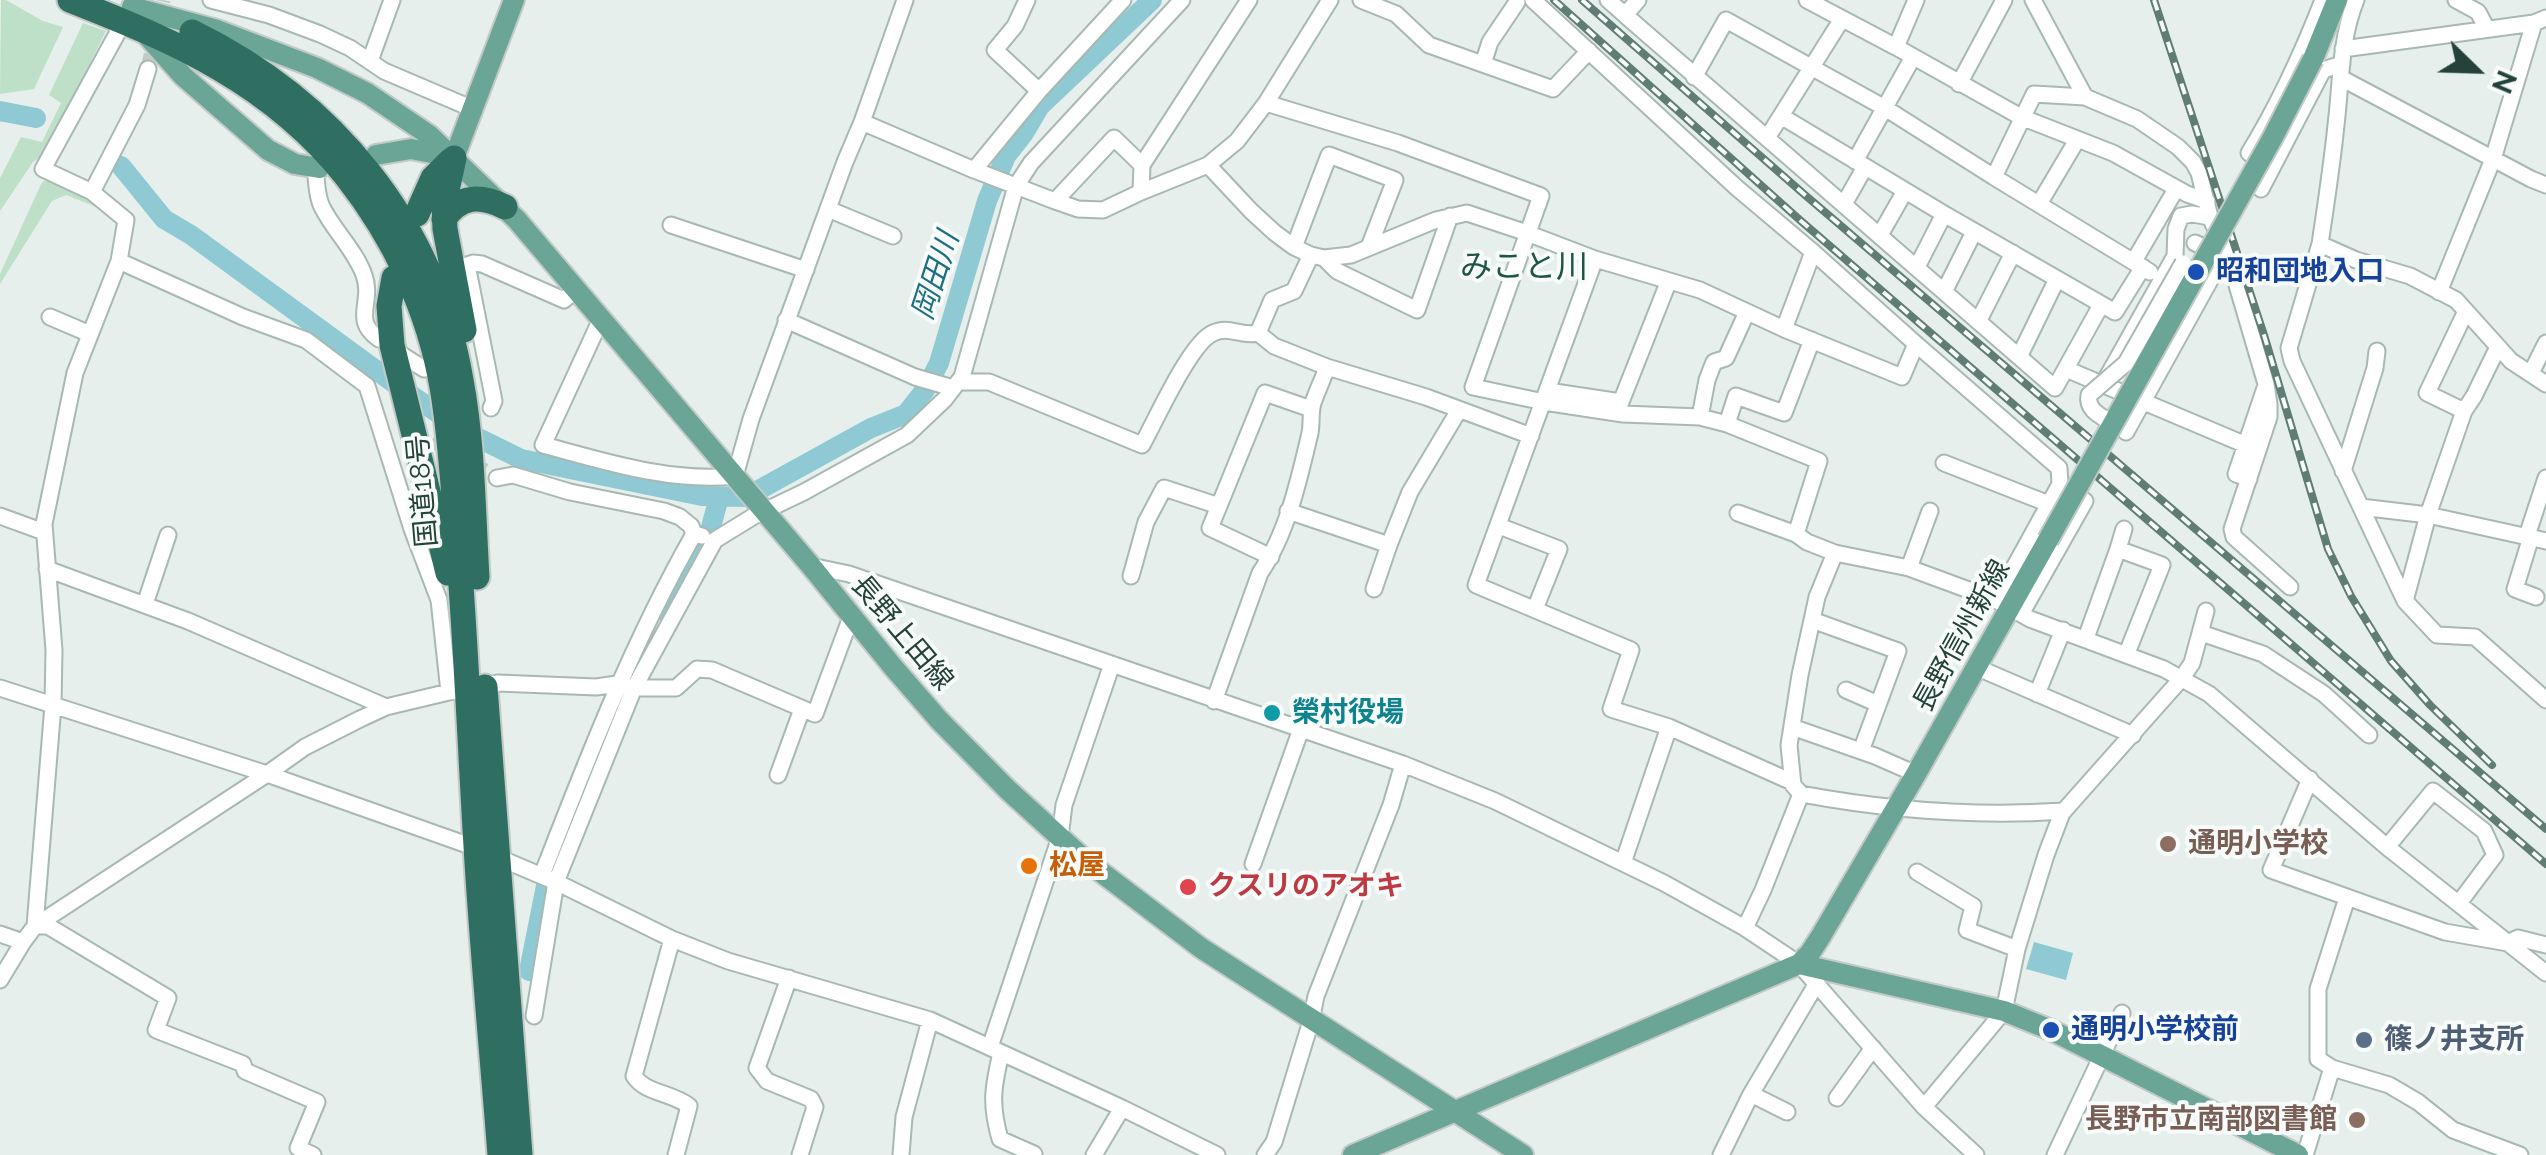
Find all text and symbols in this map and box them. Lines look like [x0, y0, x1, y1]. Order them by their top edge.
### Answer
north arrow [2426, 20, 2526, 120]
text: N [2485, 66, 2523, 98]
water label: 岡田川 [905, 228, 967, 324]
district label: みこと川 [1460, 248, 1588, 286]
place label: 昭和団地入口 [2216, 255, 2384, 289]
marker: 昭和団地入口 [2185, 261, 2207, 283]
street label: 国道18号 [401, 433, 445, 549]
street label: 長野信州新線 [1907, 554, 2017, 718]
street label: 長野上田線 [844, 569, 960, 697]
place label: 榮村役場 [1292, 696, 1404, 730]
marker: 榮村役場 [1261, 702, 1283, 724]
place label: 通明小学校 [2188, 827, 2328, 861]
marker: 通明小学校 [2157, 833, 2179, 855]
place label: 松屋 [1049, 849, 1105, 883]
marker: 松屋 [1018, 855, 1040, 877]
place label: クスリのアオキ [1208, 870, 1404, 904]
marker: クスリのアオキ [1177, 876, 1199, 898]
place label: 通明小学校前 [2071, 1013, 2239, 1047]
marker: 通明小学校前 [2040, 1019, 2062, 1041]
place label: 篠ノ井支所 [2384, 1023, 2524, 1057]
marker: 篠ノ井支所 [2353, 1029, 2375, 1051]
place label: 長野市立南部図書館 [2085, 1103, 2337, 1137]
marker: 長野市立南部図書館 [2346, 1109, 2368, 1131]

